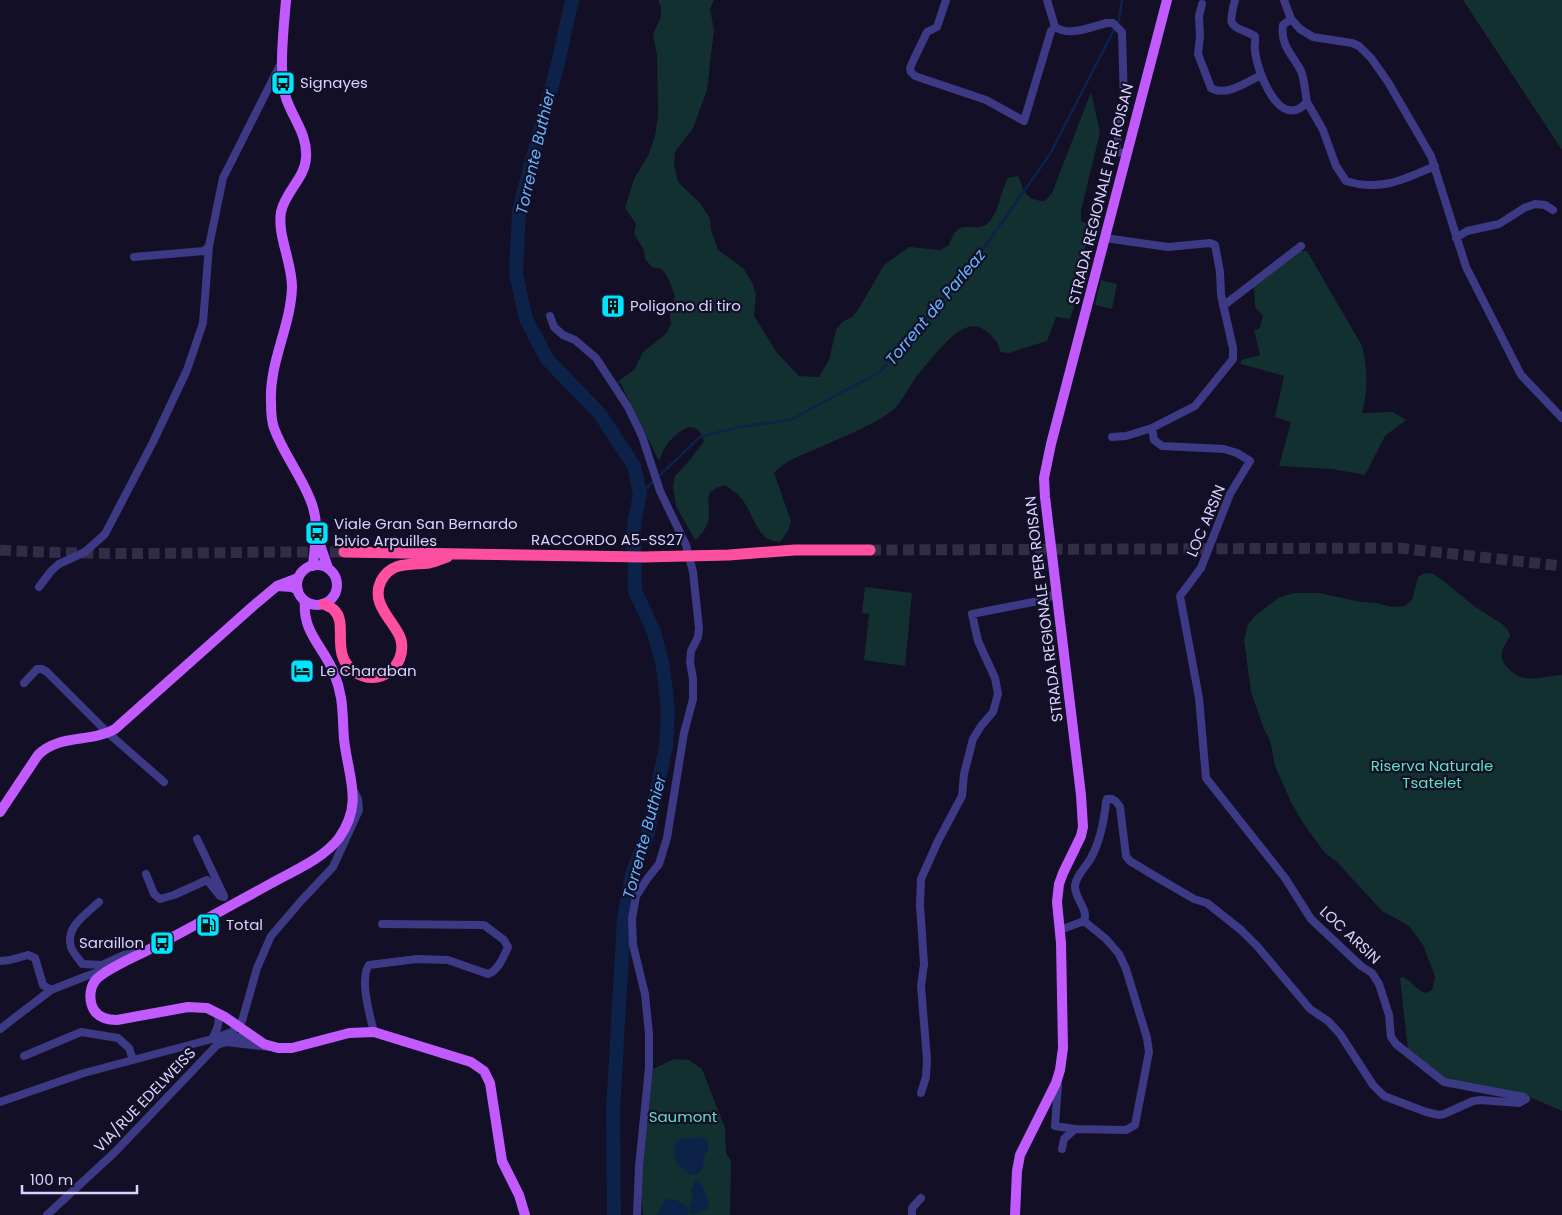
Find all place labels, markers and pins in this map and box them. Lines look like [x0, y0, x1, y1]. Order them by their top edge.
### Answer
bus stop icon: Signayes [270, 70, 296, 96]
place label: Signayes [300, 72, 368, 93]
building icon: Poligono di tiro [600, 293, 626, 319]
place label: Poligono di tiro [630, 295, 741, 316]
place label: Viale Gran San Bernardo bivio Arpuilles [334, 513, 518, 551]
bus stop icon: Viale Gran San Bernardo bivio Arpuilles [304, 520, 330, 546]
hotel icon: Le Charaban [289, 658, 315, 684]
place label: Le Charaban [320, 660, 417, 681]
fuel station icon: Total [195, 912, 221, 938]
place label: Total [226, 914, 263, 935]
bus stop icon: Saraillon [149, 930, 175, 956]
place label: Saraillon [79, 932, 144, 953]

